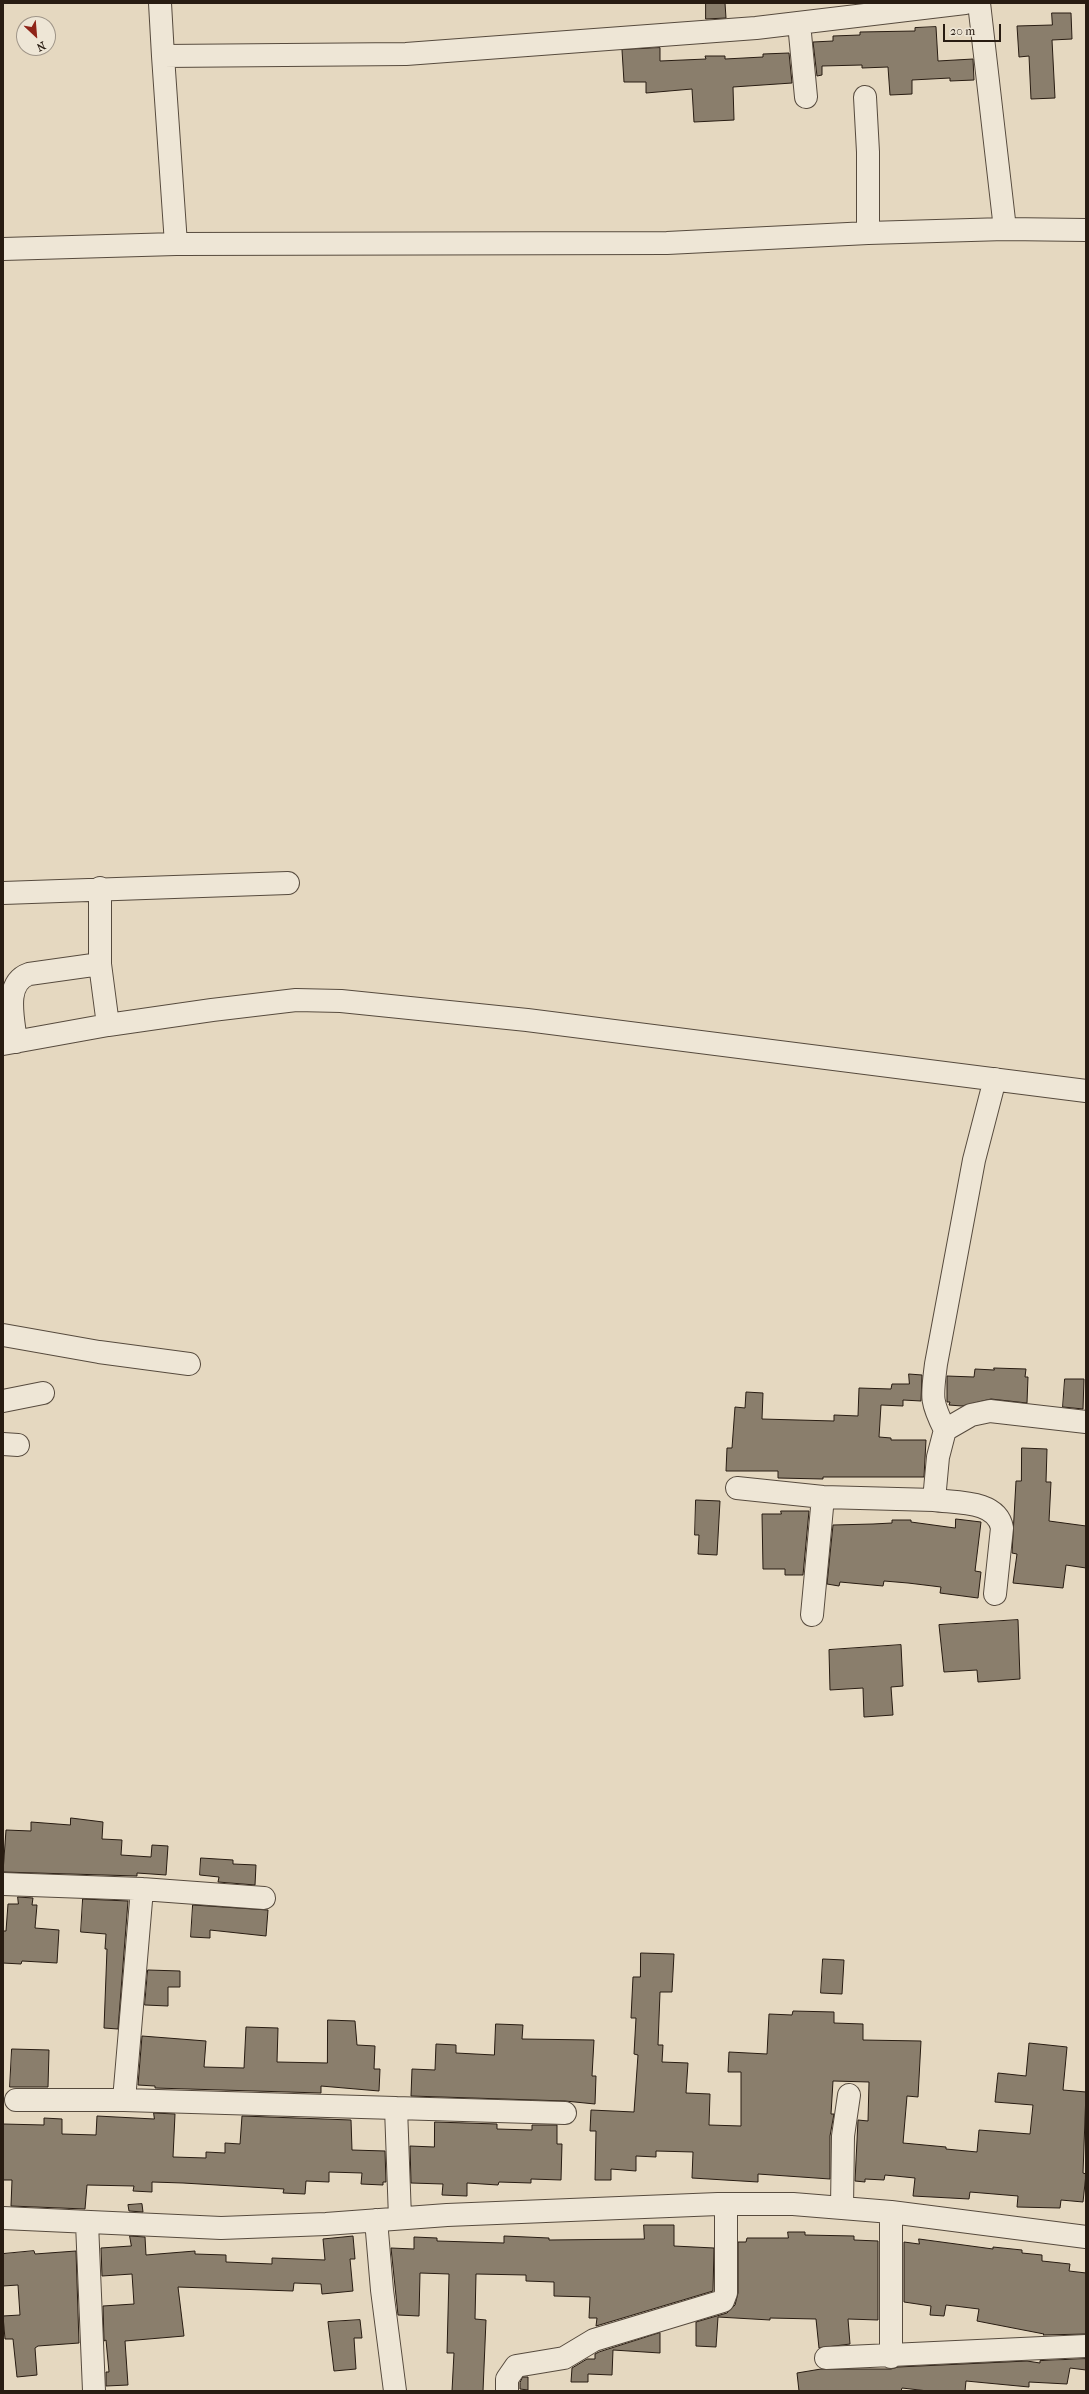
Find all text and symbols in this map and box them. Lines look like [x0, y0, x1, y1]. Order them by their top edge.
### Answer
north arrow [16, 16, 56, 56]
scale bar [945, 16, 1003, 42]
text: 20 m [950, 24, 975, 38]
text: N [34, 39, 48, 54]

